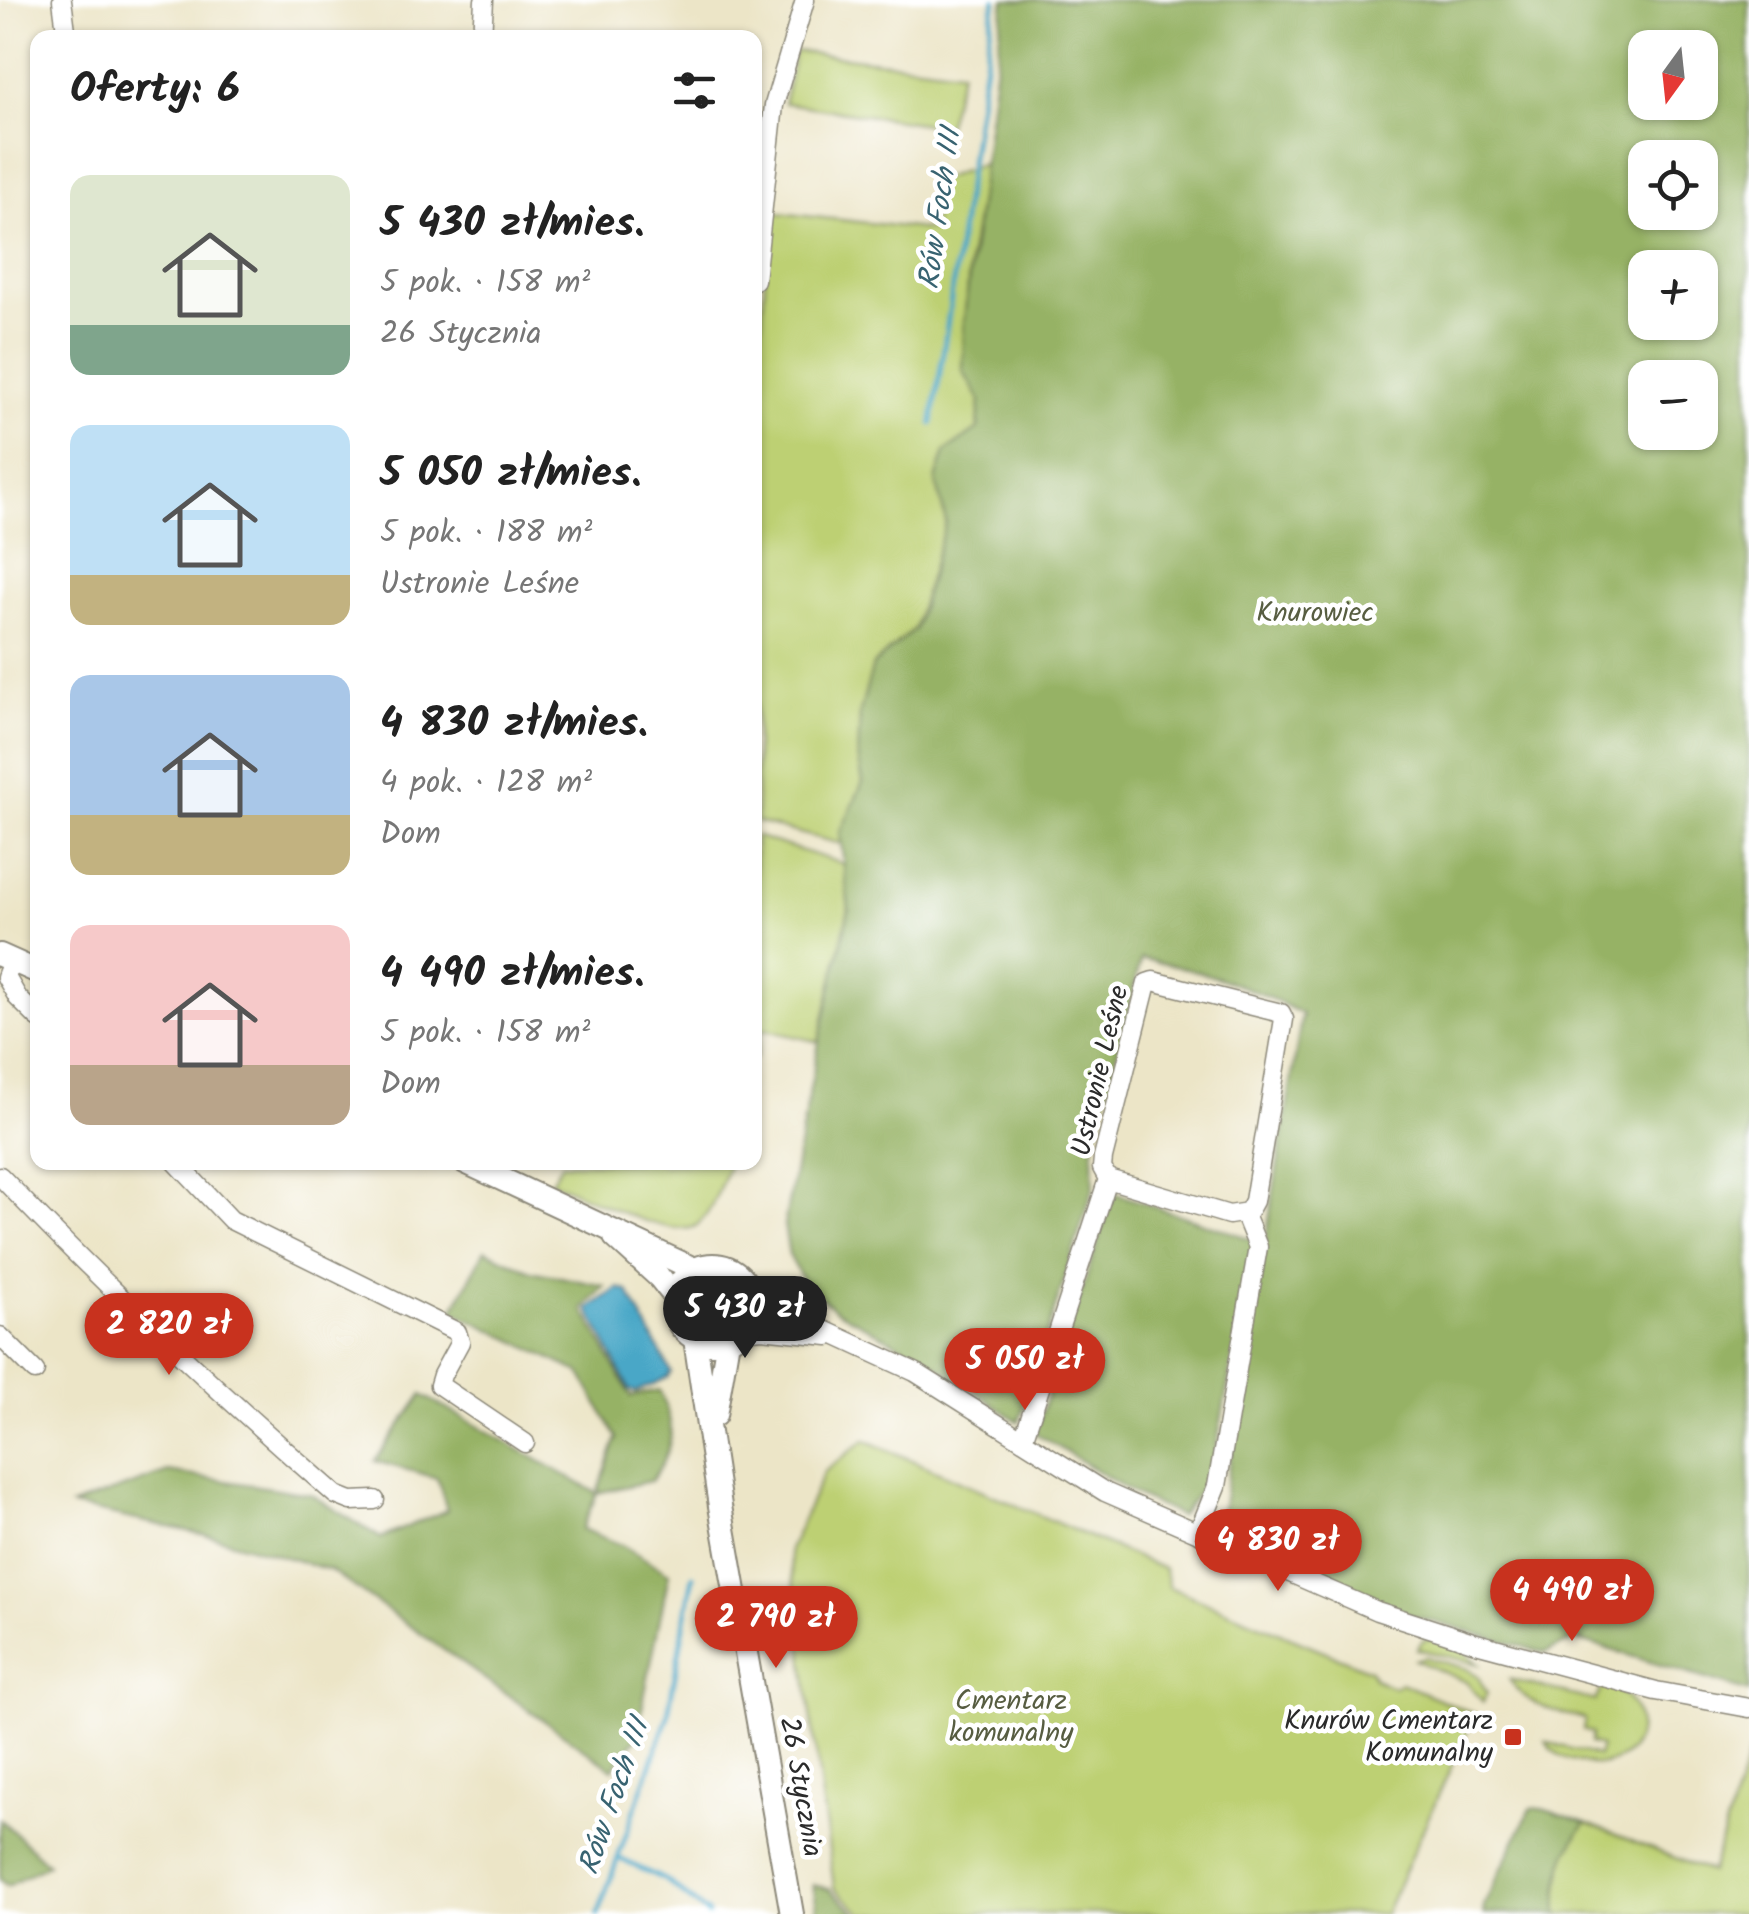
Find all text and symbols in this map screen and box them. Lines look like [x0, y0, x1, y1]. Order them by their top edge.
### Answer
north arrow [1628, 30, 1718, 120]
map controls [1628, 30, 1718, 450]
text: Oferty: 6 [70, 57, 240, 124]
icon: filters [667, 63, 722, 118]
water label: Rów Foch III [906, 121, 977, 293]
button: locate [1628, 140, 1718, 230]
text: 5 430 zł/mies. [380, 191, 644, 258]
icon: home [150, 215, 270, 335]
button: + [1628, 250, 1718, 340]
text: 5 pok. · 158 m² [380, 258, 590, 309]
text: 26 Stycznia [380, 309, 542, 360]
button: − [1628, 360, 1718, 450]
text: 5 050 zł/mies. [380, 441, 641, 508]
icon: home [150, 465, 270, 585]
text: 5 pok. · 188 m² [380, 508, 592, 559]
text: Ustronie Leśne [380, 559, 579, 610]
park label: Knurowiec [1256, 591, 1374, 636]
text: 4 830 zł/mies. [380, 691, 648, 758]
icon: home [150, 715, 270, 835]
text: 4 pok. · 128 m² [380, 758, 592, 809]
text: Dom [380, 809, 441, 860]
text: 4 490 zł/mies. [380, 941, 644, 1008]
icon: home [150, 965, 270, 1085]
street label: Ustronie Leśne [1059, 981, 1143, 1161]
text: 5 pok. · 158 m² [380, 1008, 590, 1059]
text: Dom [380, 1059, 441, 1110]
pin: 5 430 zł [642, 1276, 848, 1361]
text: 5 430 zł [685, 1283, 805, 1334]
pin: 2 820 zł [66, 1293, 272, 1378]
text: 2 820 zł [107, 1300, 231, 1351]
pin: 5 050 zł [922, 1328, 1128, 1413]
text: 5 050 zł [966, 1335, 1084, 1386]
pin: 4 830 zł [1175, 1509, 1381, 1594]
text: 4 830 zł [1217, 1516, 1339, 1567]
pin: 4 490 zł [1469, 1559, 1675, 1644]
text: 4 490 zł [1512, 1566, 1632, 1617]
pin: 2 790 zł [673, 1586, 879, 1671]
text: 2 790 zł [717, 1593, 835, 1644]
park label: Cmentarz komunalny [949, 1679, 1074, 1756]
place label: Knurów Cmentarz Komunalny [1284, 1699, 1494, 1776]
water label: Rów Foch III [566, 1708, 666, 1881]
street label: 26 Stycznia [766, 1713, 834, 1861]
marker: Knurów Cmentarz Komunalny [1502, 1726, 1524, 1748]

